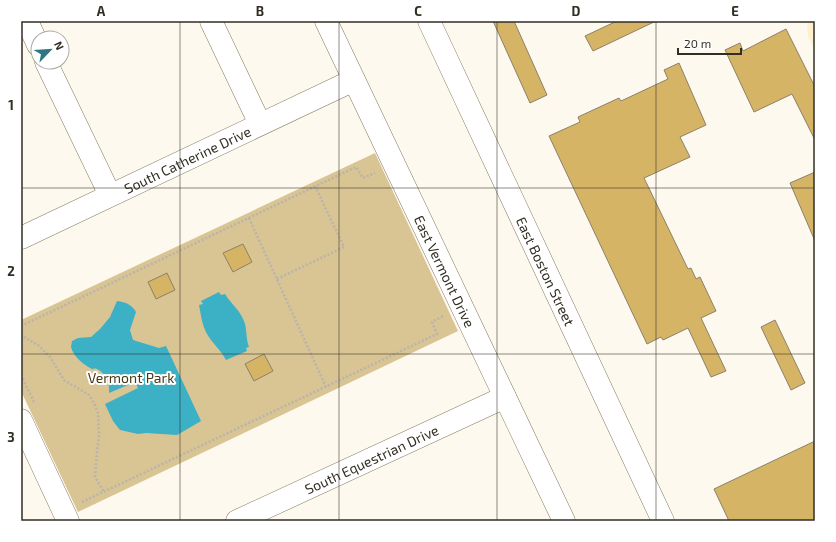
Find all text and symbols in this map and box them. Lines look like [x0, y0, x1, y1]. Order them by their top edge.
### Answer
text: A [97, 3, 106, 19]
text: B [256, 3, 264, 19]
text: C [414, 3, 422, 19]
text: D [572, 3, 581, 19]
text: E [731, 3, 739, 19]
north arrow [30, 30, 70, 70]
scale bar [678, 30, 741, 56]
text: 20 m [684, 36, 711, 50]
text: N [52, 39, 67, 52]
text: 1 [8, 97, 14, 113]
street label: South Catherine Drive [121, 122, 253, 196]
street label: East Vermont Drive [411, 212, 479, 330]
street label: East Boston Street [513, 214, 579, 328]
text: 2 [7, 263, 15, 279]
park label: Vermont Park [88, 369, 174, 386]
street label: South Equestrian Drive [302, 421, 441, 497]
text: 3 [7, 429, 15, 445]

